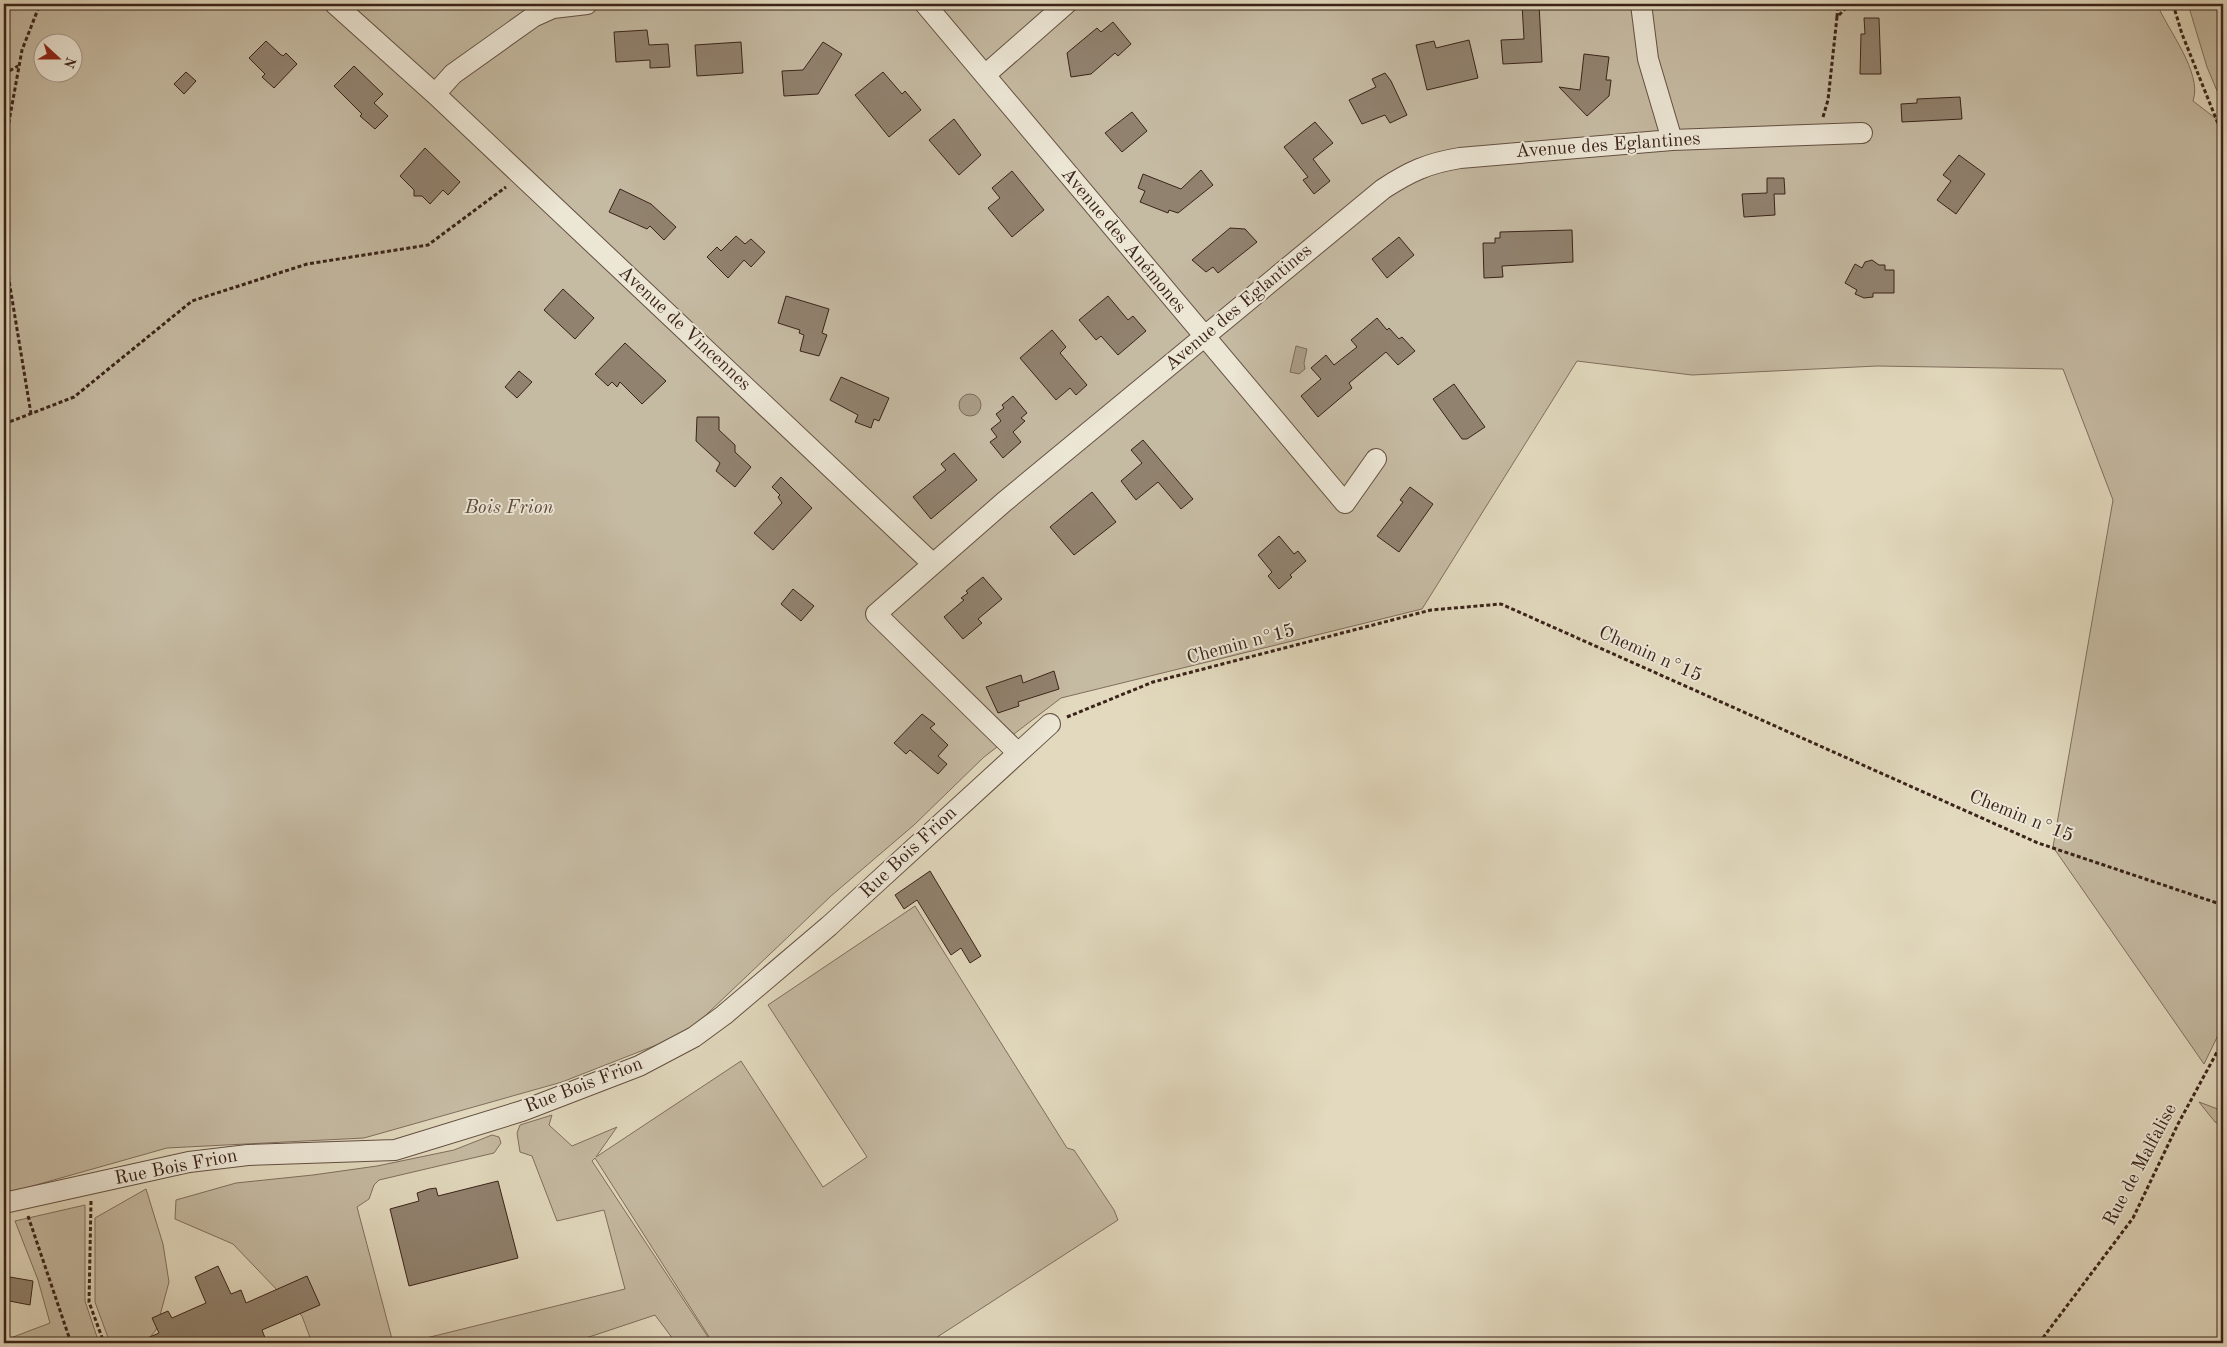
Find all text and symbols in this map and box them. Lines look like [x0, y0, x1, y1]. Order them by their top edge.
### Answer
north arrow [32, 32, 82, 82]
text: N [61, 55, 78, 70]
street label: Avenue des Eglantines [1515, 130, 1701, 162]
street label: Avenue des Anémones [1057, 165, 1189, 317]
street label: Avenue des Eglantines [1162, 241, 1316, 375]
street label: Avenue de Vincennes [614, 263, 754, 395]
park label: Bois Frion [464, 499, 553, 518]
street label: Chemin n°15 [1185, 621, 1297, 669]
street label: Chemin n°15 [1595, 624, 1705, 686]
street label: Chemin n°15 [1966, 787, 2076, 847]
street label: Rue Bois Frion [857, 804, 961, 902]
street label: Rue Bois Frion [522, 1055, 646, 1117]
street label: Rue de Malfalise [2101, 1101, 2181, 1229]
street label: Rue Bois Frion [113, 1147, 239, 1189]

